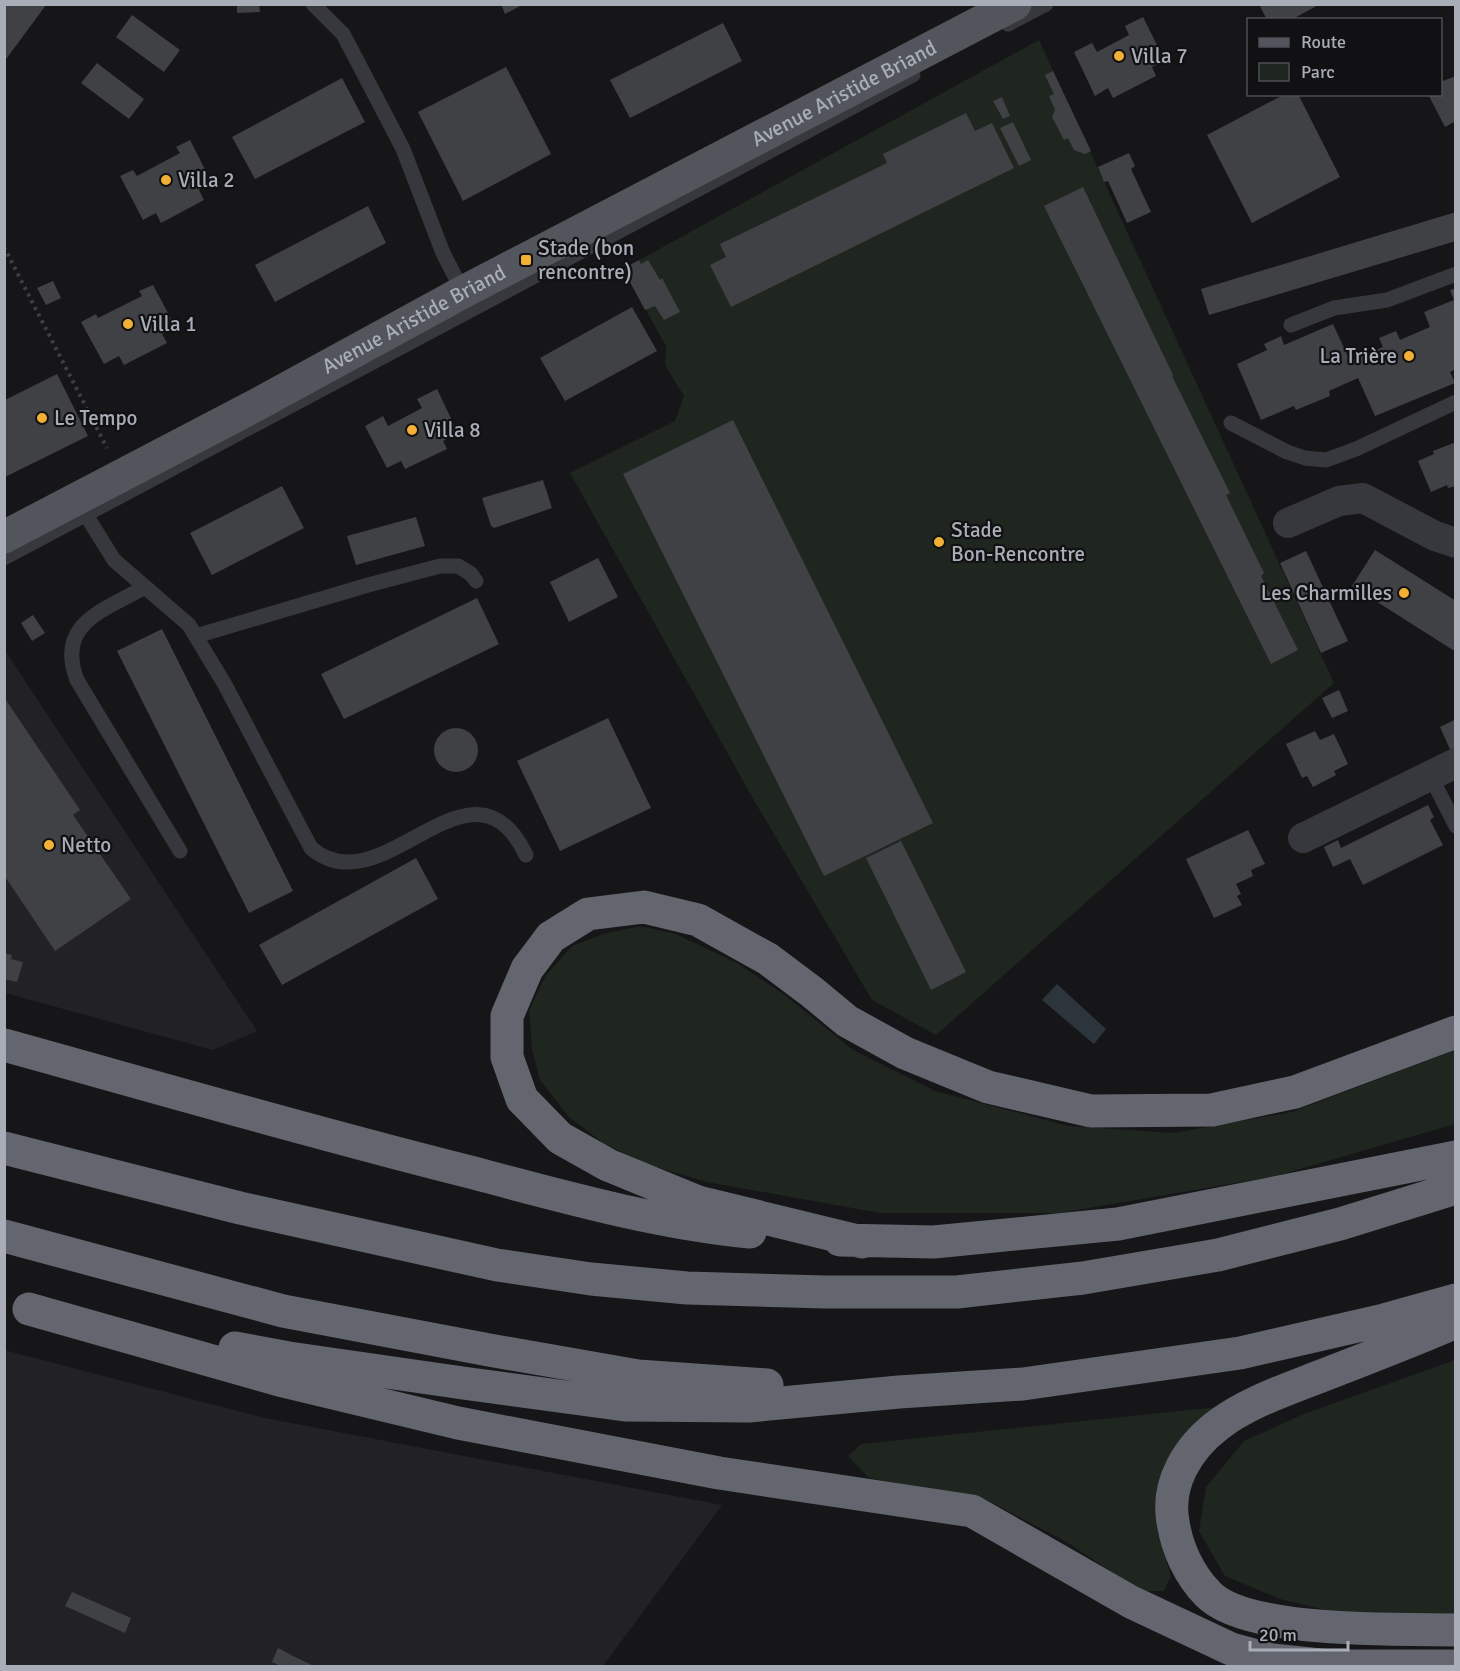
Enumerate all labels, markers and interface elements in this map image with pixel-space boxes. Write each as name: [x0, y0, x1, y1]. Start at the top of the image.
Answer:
legend: [1247, 18, 1442, 96]
text: Route: [1301, 31, 1346, 53]
street label: Avenue Aristide Briand: [747, 34, 941, 152]
place label: Villa 7: [1131, 43, 1188, 69]
marker: Villa 7: [1112, 49, 1126, 63]
text: Parc: [1301, 61, 1335, 83]
place label: Villa 2: [178, 167, 235, 193]
marker: Villa 2: [159, 173, 173, 187]
place label: Stade (bon rencontre): [538, 235, 634, 285]
marker: Stade (bon rencontre): [519, 253, 533, 267]
street label: Avenue Aristide Briand: [317, 259, 510, 380]
place label: Villa 1: [140, 311, 197, 337]
marker: Villa 1: [121, 317, 135, 331]
place label: La Trière: [1320, 343, 1397, 369]
marker: La Trière: [1402, 349, 1416, 363]
place label: Le Tempo: [54, 405, 137, 431]
marker: Le Tempo: [35, 411, 49, 425]
place label: Villa 8: [424, 417, 481, 443]
marker: Villa 8: [405, 423, 419, 437]
place label: Stade Bon-Rencontre: [951, 517, 1085, 567]
marker: Stade Bon-Rencontre: [932, 535, 946, 549]
place label: Les Charmilles: [1261, 580, 1392, 606]
marker: Les Charmilles: [1397, 586, 1411, 600]
place label: Netto: [61, 832, 111, 858]
marker: Netto: [42, 838, 56, 852]
scale bar: [1250, 1614, 1348, 1652]
text: 20 m: [1259, 1624, 1297, 1646]

